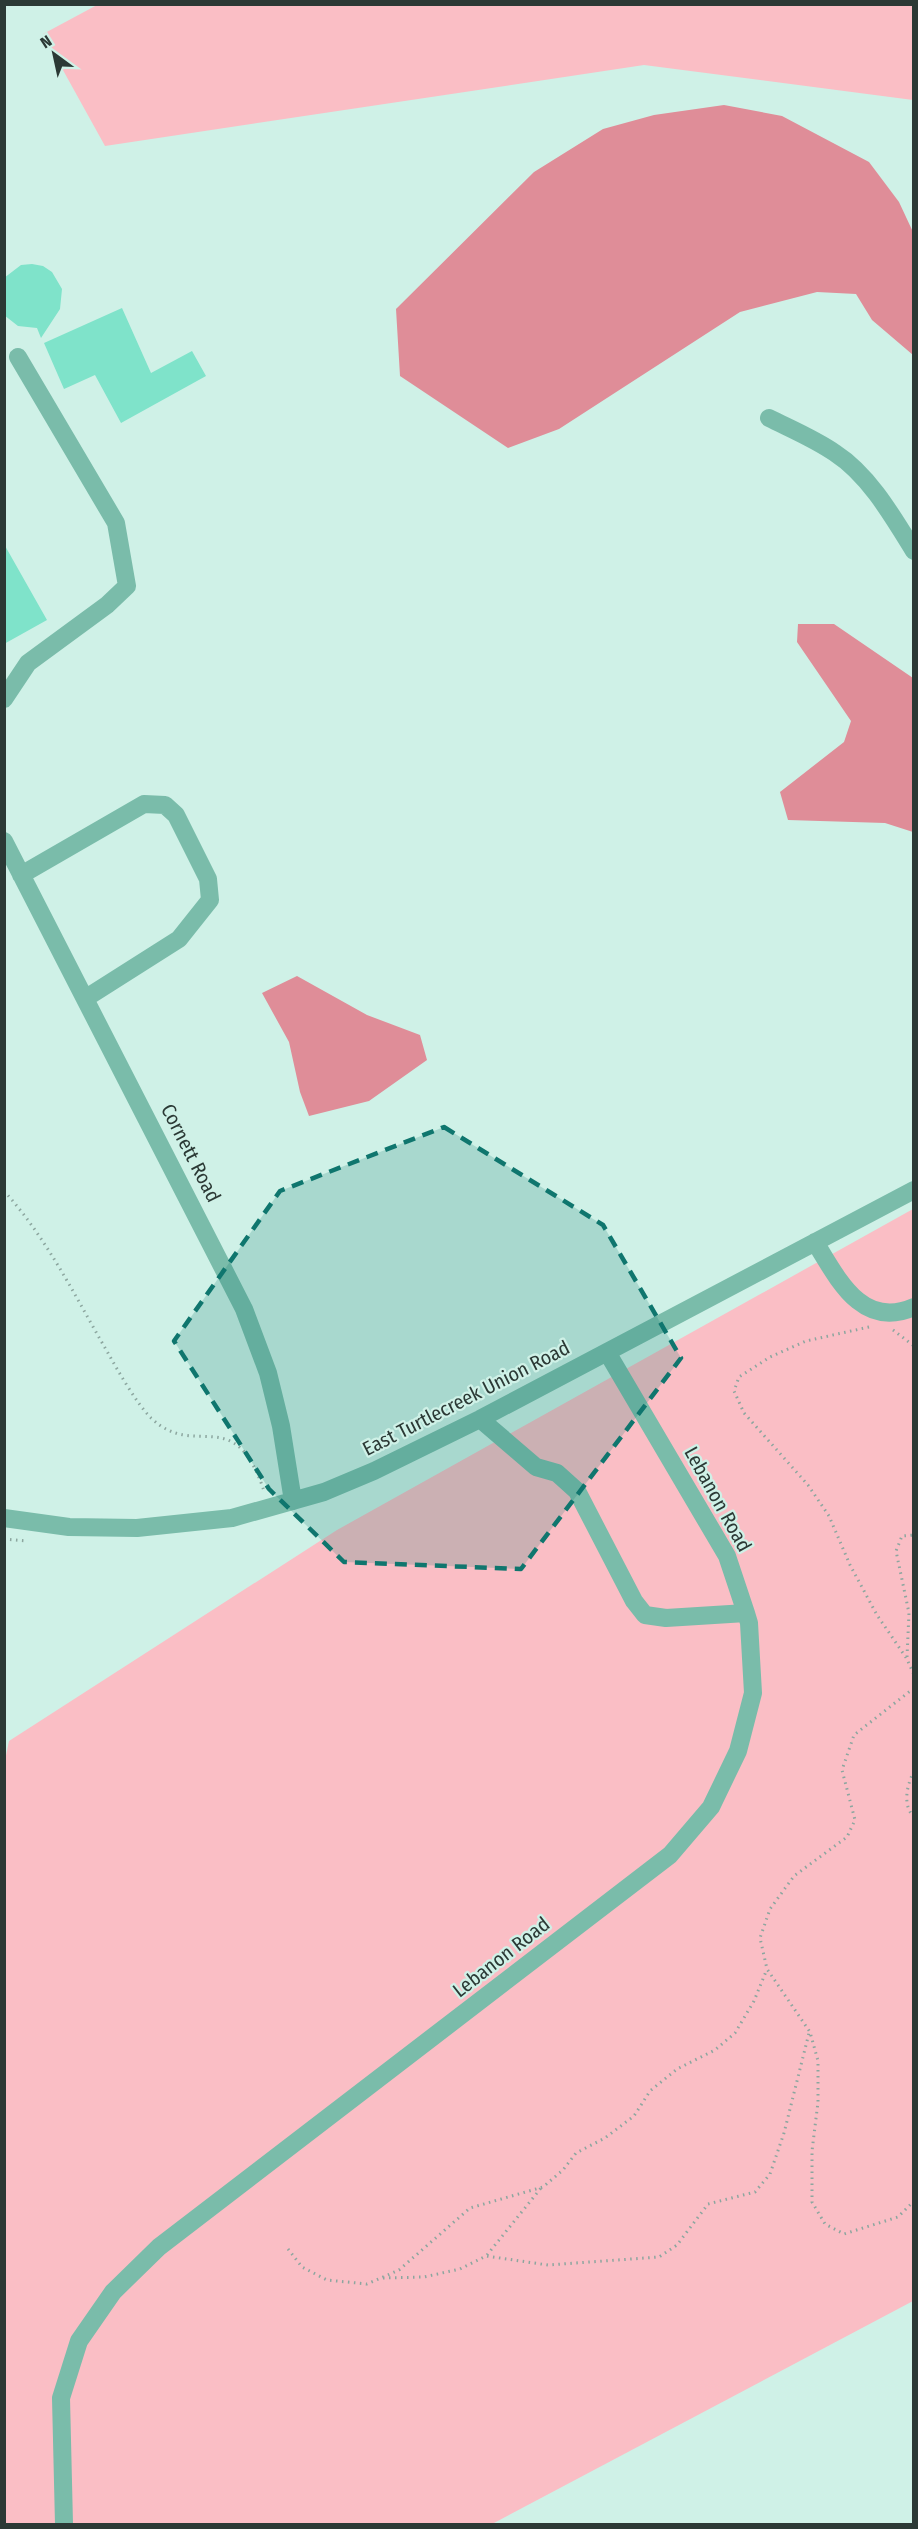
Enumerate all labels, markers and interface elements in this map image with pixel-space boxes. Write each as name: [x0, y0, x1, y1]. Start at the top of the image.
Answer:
north arrow: [24, 24, 84, 84]
text: N: [37, 31, 55, 52]
street label: Cornett Road: [156, 1100, 226, 1206]
street label: East Turtlecreek Union Road: [358, 1335, 574, 1461]
street label: Lebanon Road: [679, 1442, 757, 1556]
street label: Lebanon Road: [448, 1912, 554, 2002]

